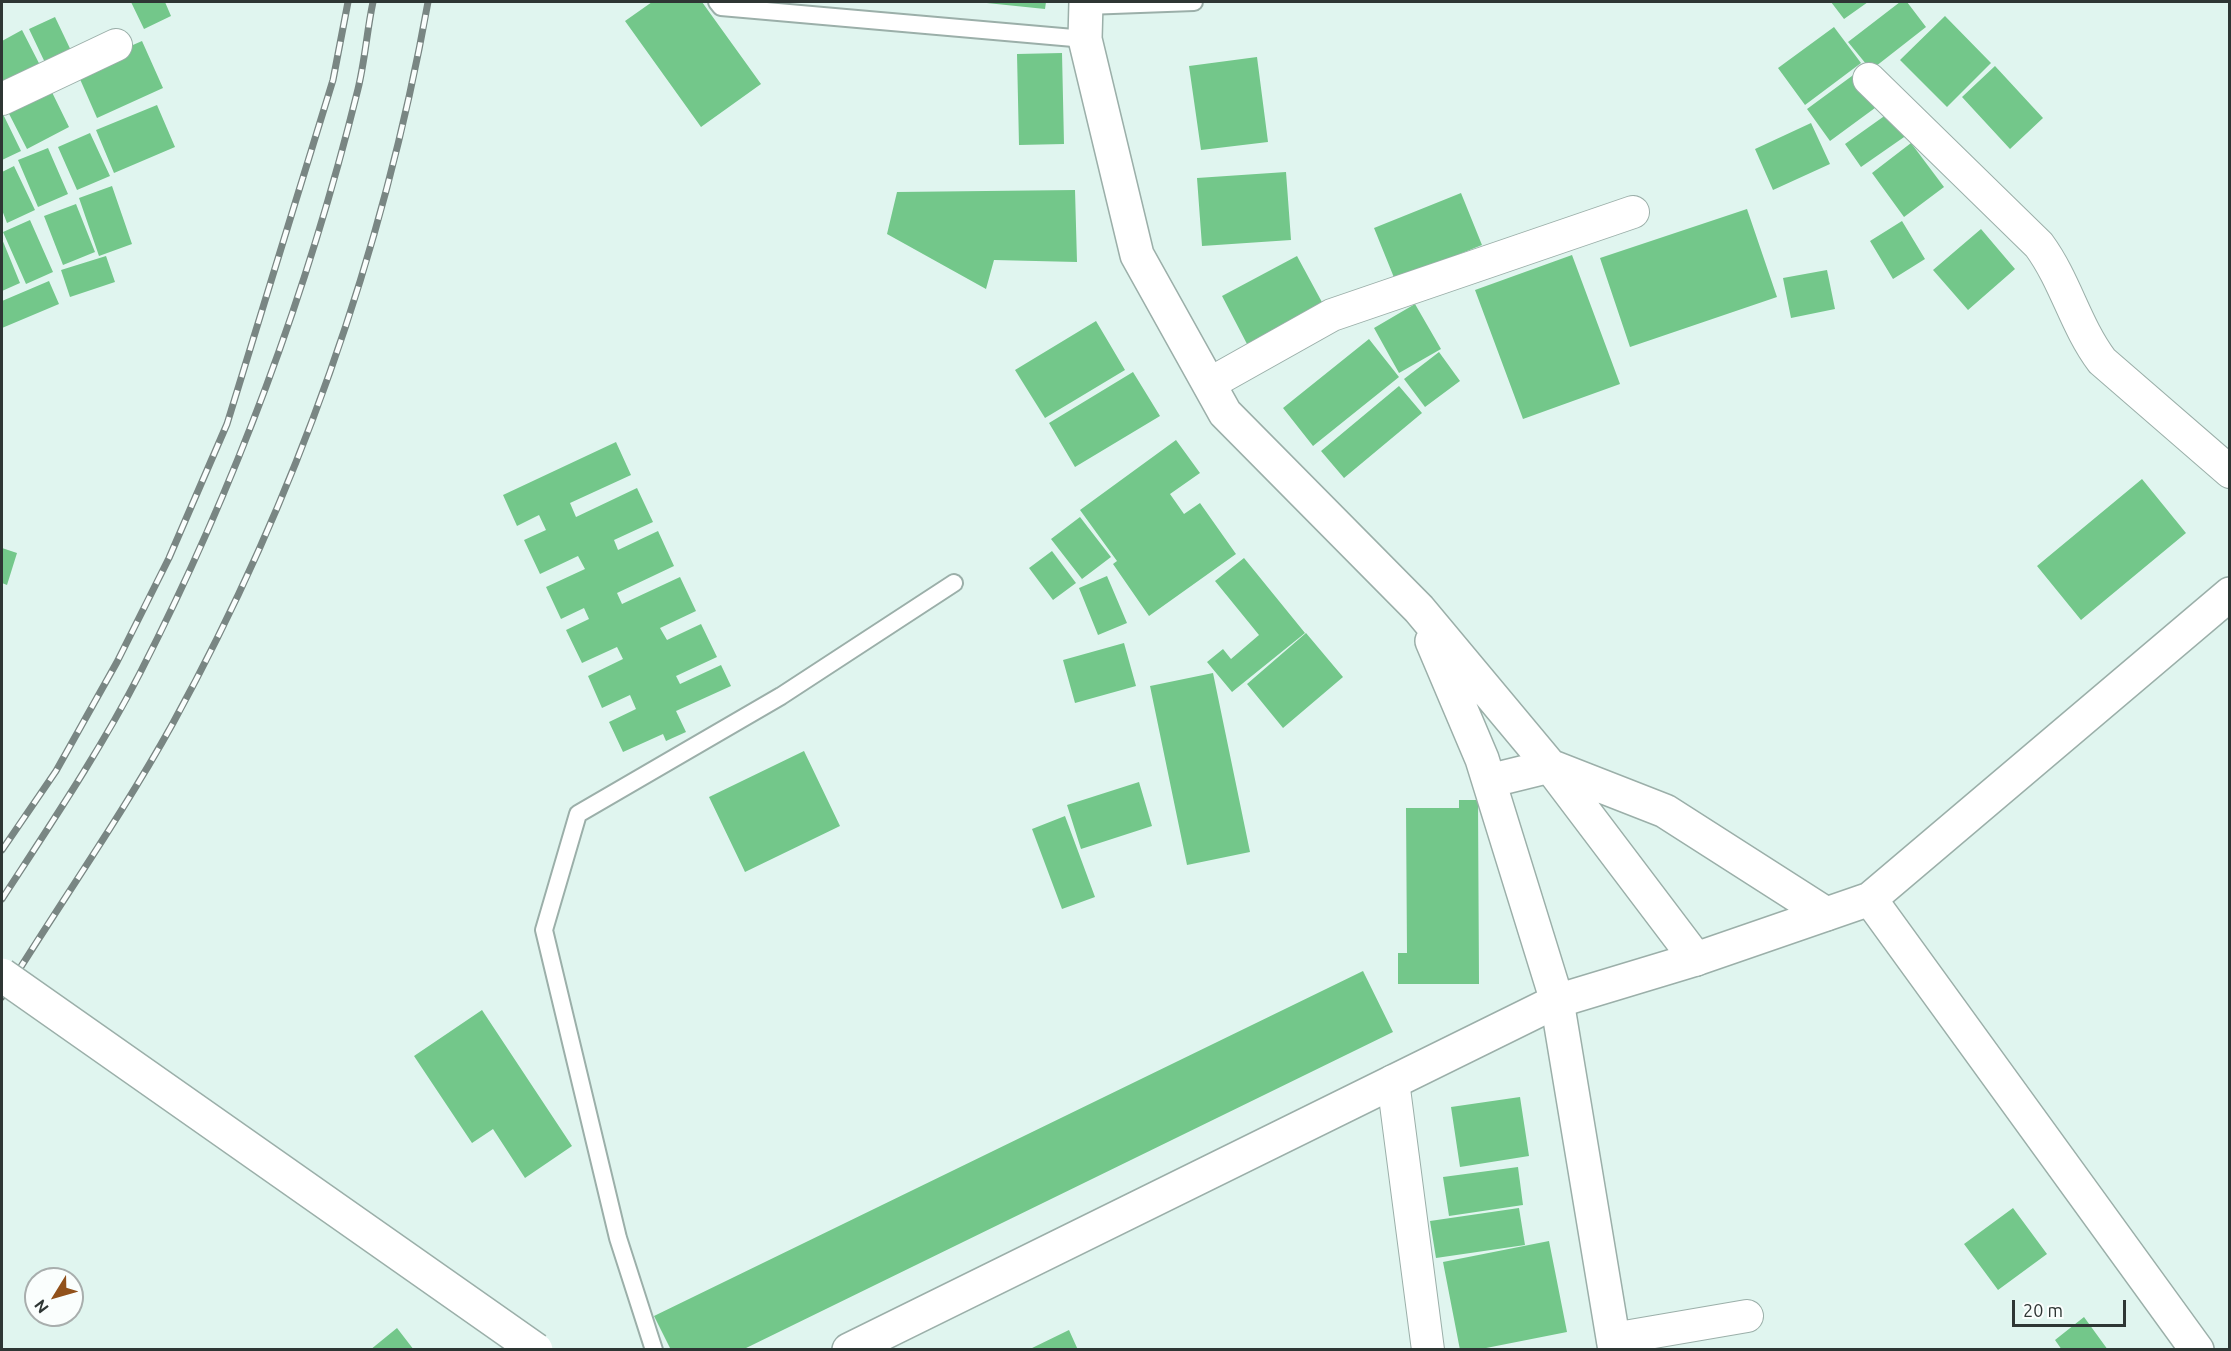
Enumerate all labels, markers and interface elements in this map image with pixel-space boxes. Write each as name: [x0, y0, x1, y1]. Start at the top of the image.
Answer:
north arrow: [24, 1267, 84, 1327]
scale bar: [2015, 1288, 2129, 1326]
text: N: [30, 1296, 52, 1317]
text: 20 m: [2023, 1300, 2063, 1320]

